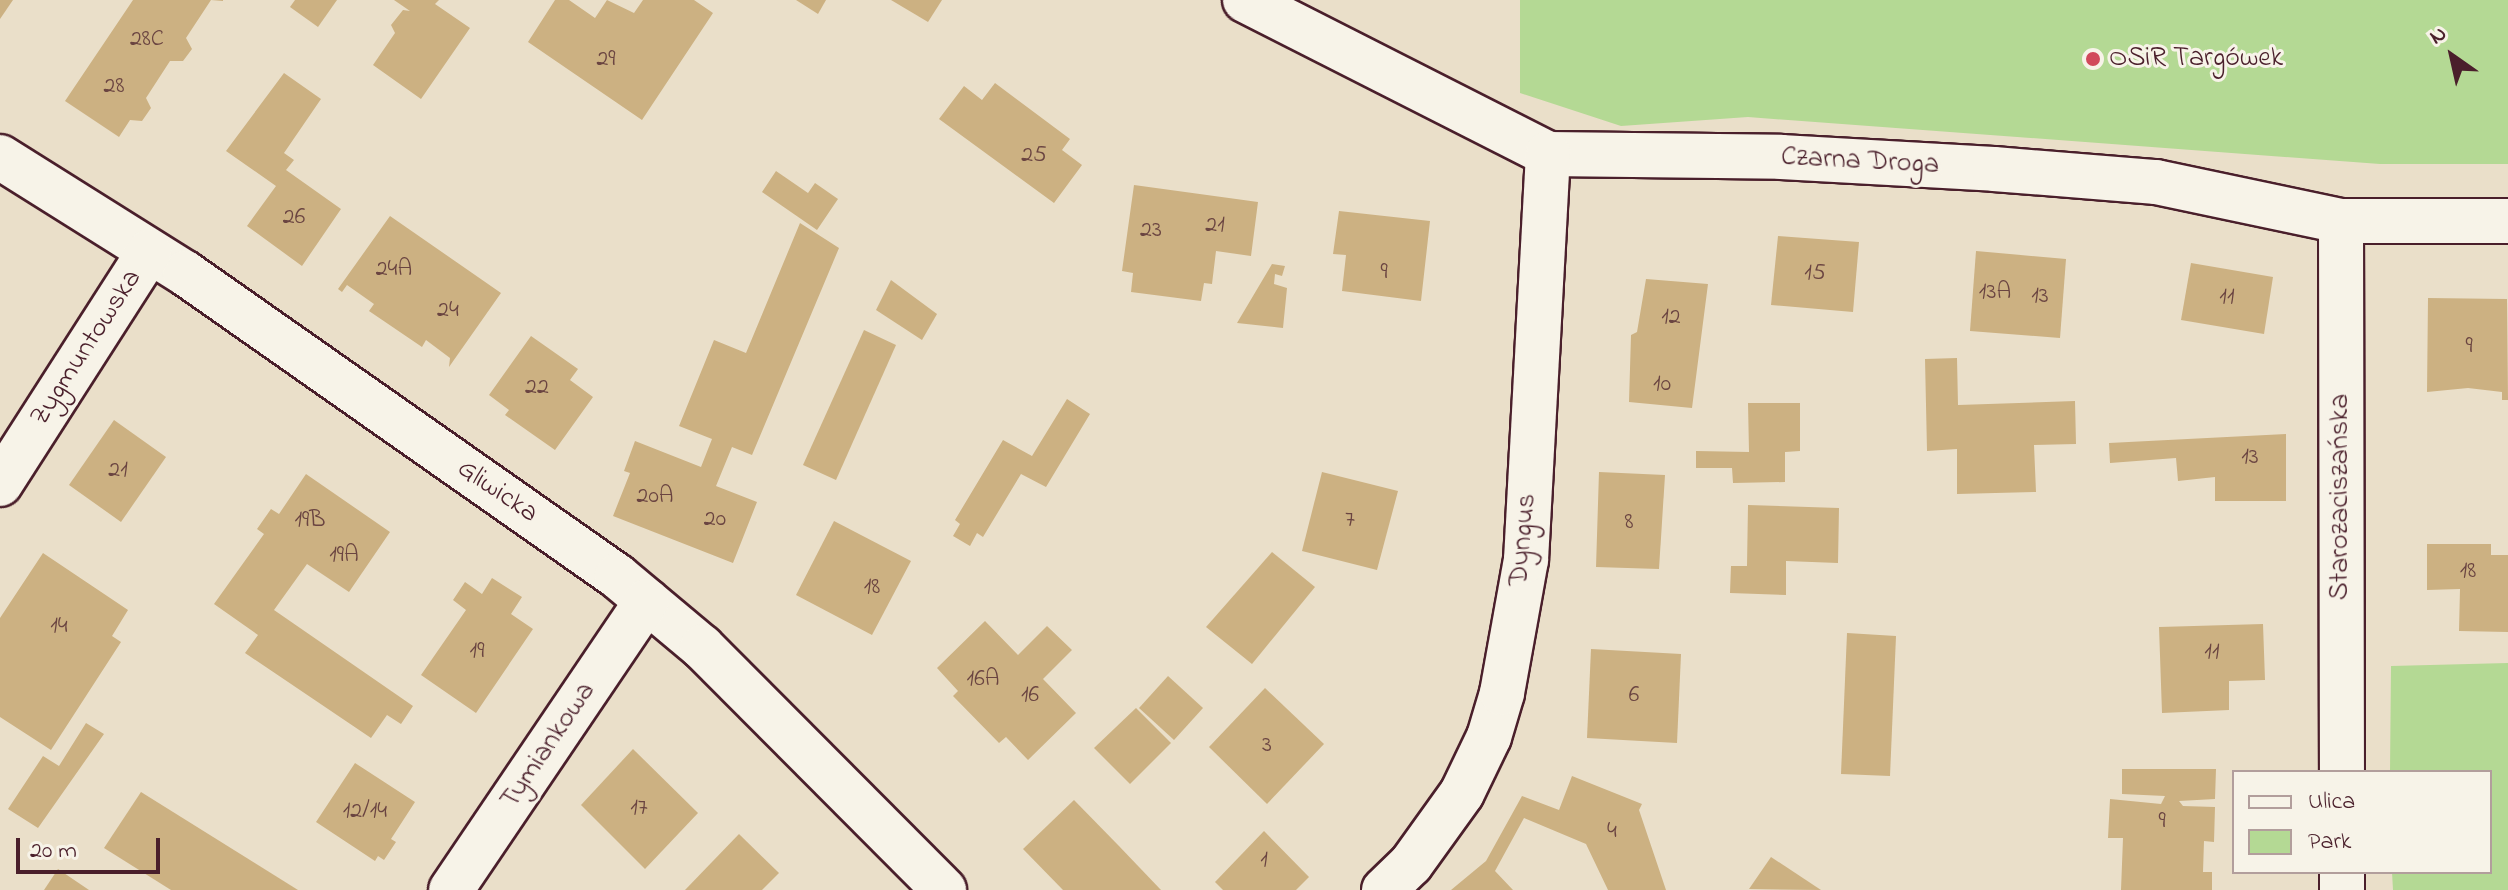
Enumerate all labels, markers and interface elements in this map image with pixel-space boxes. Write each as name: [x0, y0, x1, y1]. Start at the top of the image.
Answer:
north arrow: [2412, 16, 2492, 96]
text: N: [2423, 19, 2454, 54]
house number: 28C: [130, 26, 164, 54]
place label: OSiR Targówek: [2109, 42, 2283, 76]
house number: 29: [596, 46, 616, 74]
marker: OSiR Targówek: [2084, 50, 2102, 68]
house number: 28: [104, 73, 124, 101]
street label: Czarna Droga: [1780, 141, 1940, 183]
house number: 25: [1021, 142, 1047, 170]
house number: 26: [283, 204, 305, 232]
house number: 21: [1205, 212, 1225, 240]
house number: 23: [1140, 217, 1162, 245]
house number: 24A: [376, 256, 412, 284]
house number: 9: [1380, 259, 1388, 287]
house number: 15: [1804, 260, 1826, 288]
street label: Zygmuntowska: [24, 264, 150, 432]
house number: 13A: [1979, 279, 2011, 307]
house number: 13: [2031, 283, 2049, 311]
house number: 11: [2219, 284, 2235, 312]
house number: 24: [437, 297, 459, 325]
house number: 12: [1661, 304, 1681, 332]
house number: 9: [2465, 333, 2473, 361]
house number: 10: [1653, 371, 1671, 399]
house number: 22: [525, 374, 549, 402]
street label: Starozaciszańska: [2324, 394, 2358, 600]
house number: 13: [2241, 444, 2259, 472]
street label: Gliwicka: [450, 453, 544, 531]
house number: 21: [108, 457, 128, 485]
house number: 20A: [636, 483, 674, 511]
street label: Dyngus: [1503, 492, 1545, 588]
house number: 20: [704, 506, 726, 534]
house number: 19B: [294, 507, 326, 535]
house number: 7: [1345, 507, 1355, 535]
house number: 8: [1625, 509, 1633, 537]
house number: 19A: [329, 542, 359, 570]
house number: 18: [2460, 558, 2476, 586]
house number: 18: [864, 574, 880, 602]
house number: 14: [50, 613, 68, 641]
house number: 19: [470, 638, 484, 666]
house number: 11: [2204, 639, 2220, 667]
house number: 16A: [967, 666, 999, 694]
street label: Tymiankowa: [494, 676, 604, 816]
house number: 16: [1021, 682, 1039, 710]
house number: 6: [1629, 682, 1639, 710]
house number: 3: [1262, 732, 1272, 760]
legend: [2232, 770, 2492, 874]
text: Ulica: [2308, 785, 2355, 820]
house number: 17: [630, 795, 648, 823]
house number: 12/14: [343, 798, 387, 826]
house number: 9: [2158, 808, 2166, 836]
house number: 4: [1607, 818, 1617, 846]
scale bar: [20, 822, 164, 872]
text: Park: [2308, 825, 2351, 860]
text: 20 m: [30, 834, 77, 869]
house number: 1: [1260, 847, 1268, 875]

